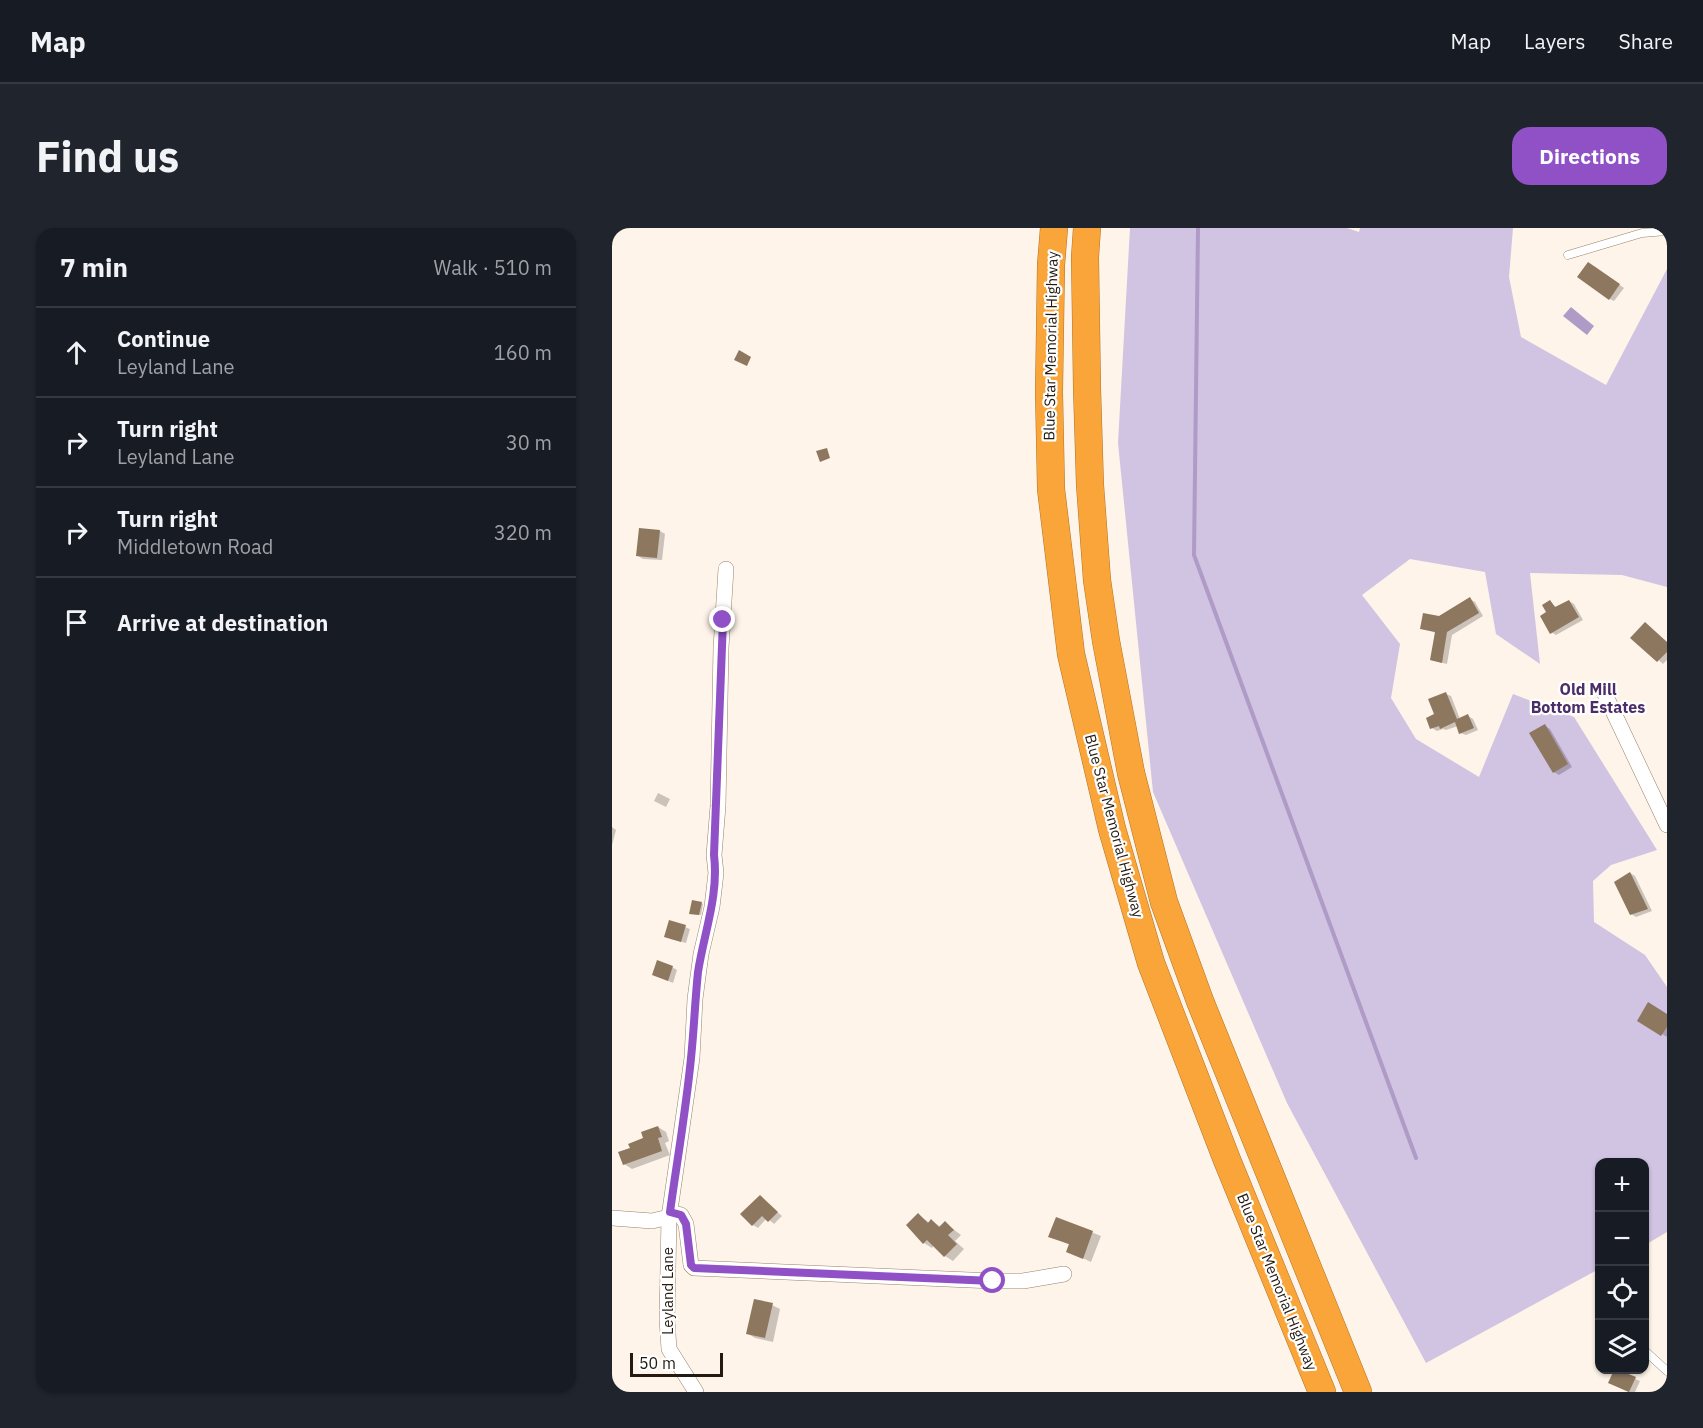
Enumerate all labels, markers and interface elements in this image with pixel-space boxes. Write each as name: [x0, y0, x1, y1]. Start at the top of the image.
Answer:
text: Map: [30, 23, 86, 60]
text: Map: [1451, 27, 1491, 55]
text: Layers: [1524, 27, 1586, 55]
text: Share: [1619, 27, 1673, 55]
button: Directions: [1512, 127, 1667, 185]
text: Find us: [36, 129, 179, 184]
text: 7 min: [60, 250, 128, 284]
street label: Blue Star Memorial Highway: [1039, 251, 1062, 441]
text: Walk · 510 m: [434, 254, 552, 281]
text: Continue: [117, 324, 210, 353]
icon: ahead: [60, 336, 93, 369]
text: 160 m: [494, 339, 552, 366]
text: Leyland Lane: [117, 353, 235, 380]
text: Turn right: [117, 414, 218, 443]
icon: right: [60, 426, 93, 459]
text: 30 m: [506, 429, 552, 456]
text: Leyland Lane: [117, 443, 235, 470]
text: Turn right: [117, 504, 218, 533]
icon: right: [60, 516, 93, 549]
text: 320 m: [494, 519, 552, 546]
text: Middletown Road: [117, 533, 273, 560]
icon: arrive: [60, 606, 93, 639]
route end: [709, 606, 735, 632]
text: Arrive at destination: [117, 608, 328, 637]
district label: Old Mill Bottom Estates: [1531, 679, 1645, 717]
street label: Blue Star Memorial Highway: [1081, 732, 1148, 920]
map controls: [1595, 1158, 1649, 1374]
button: +: [1595, 1158, 1649, 1212]
street label: Blue Star Memorial Highway: [1233, 1190, 1322, 1374]
button: −: [1595, 1212, 1649, 1266]
street label: Leyland Lane: [658, 1247, 677, 1335]
button: locate: [1595, 1266, 1649, 1320]
route start: [979, 1267, 1005, 1293]
button: layers: [1595, 1320, 1649, 1374]
scale bar: [630, 1350, 723, 1378]
text: 50 m: [639, 1353, 676, 1373]

